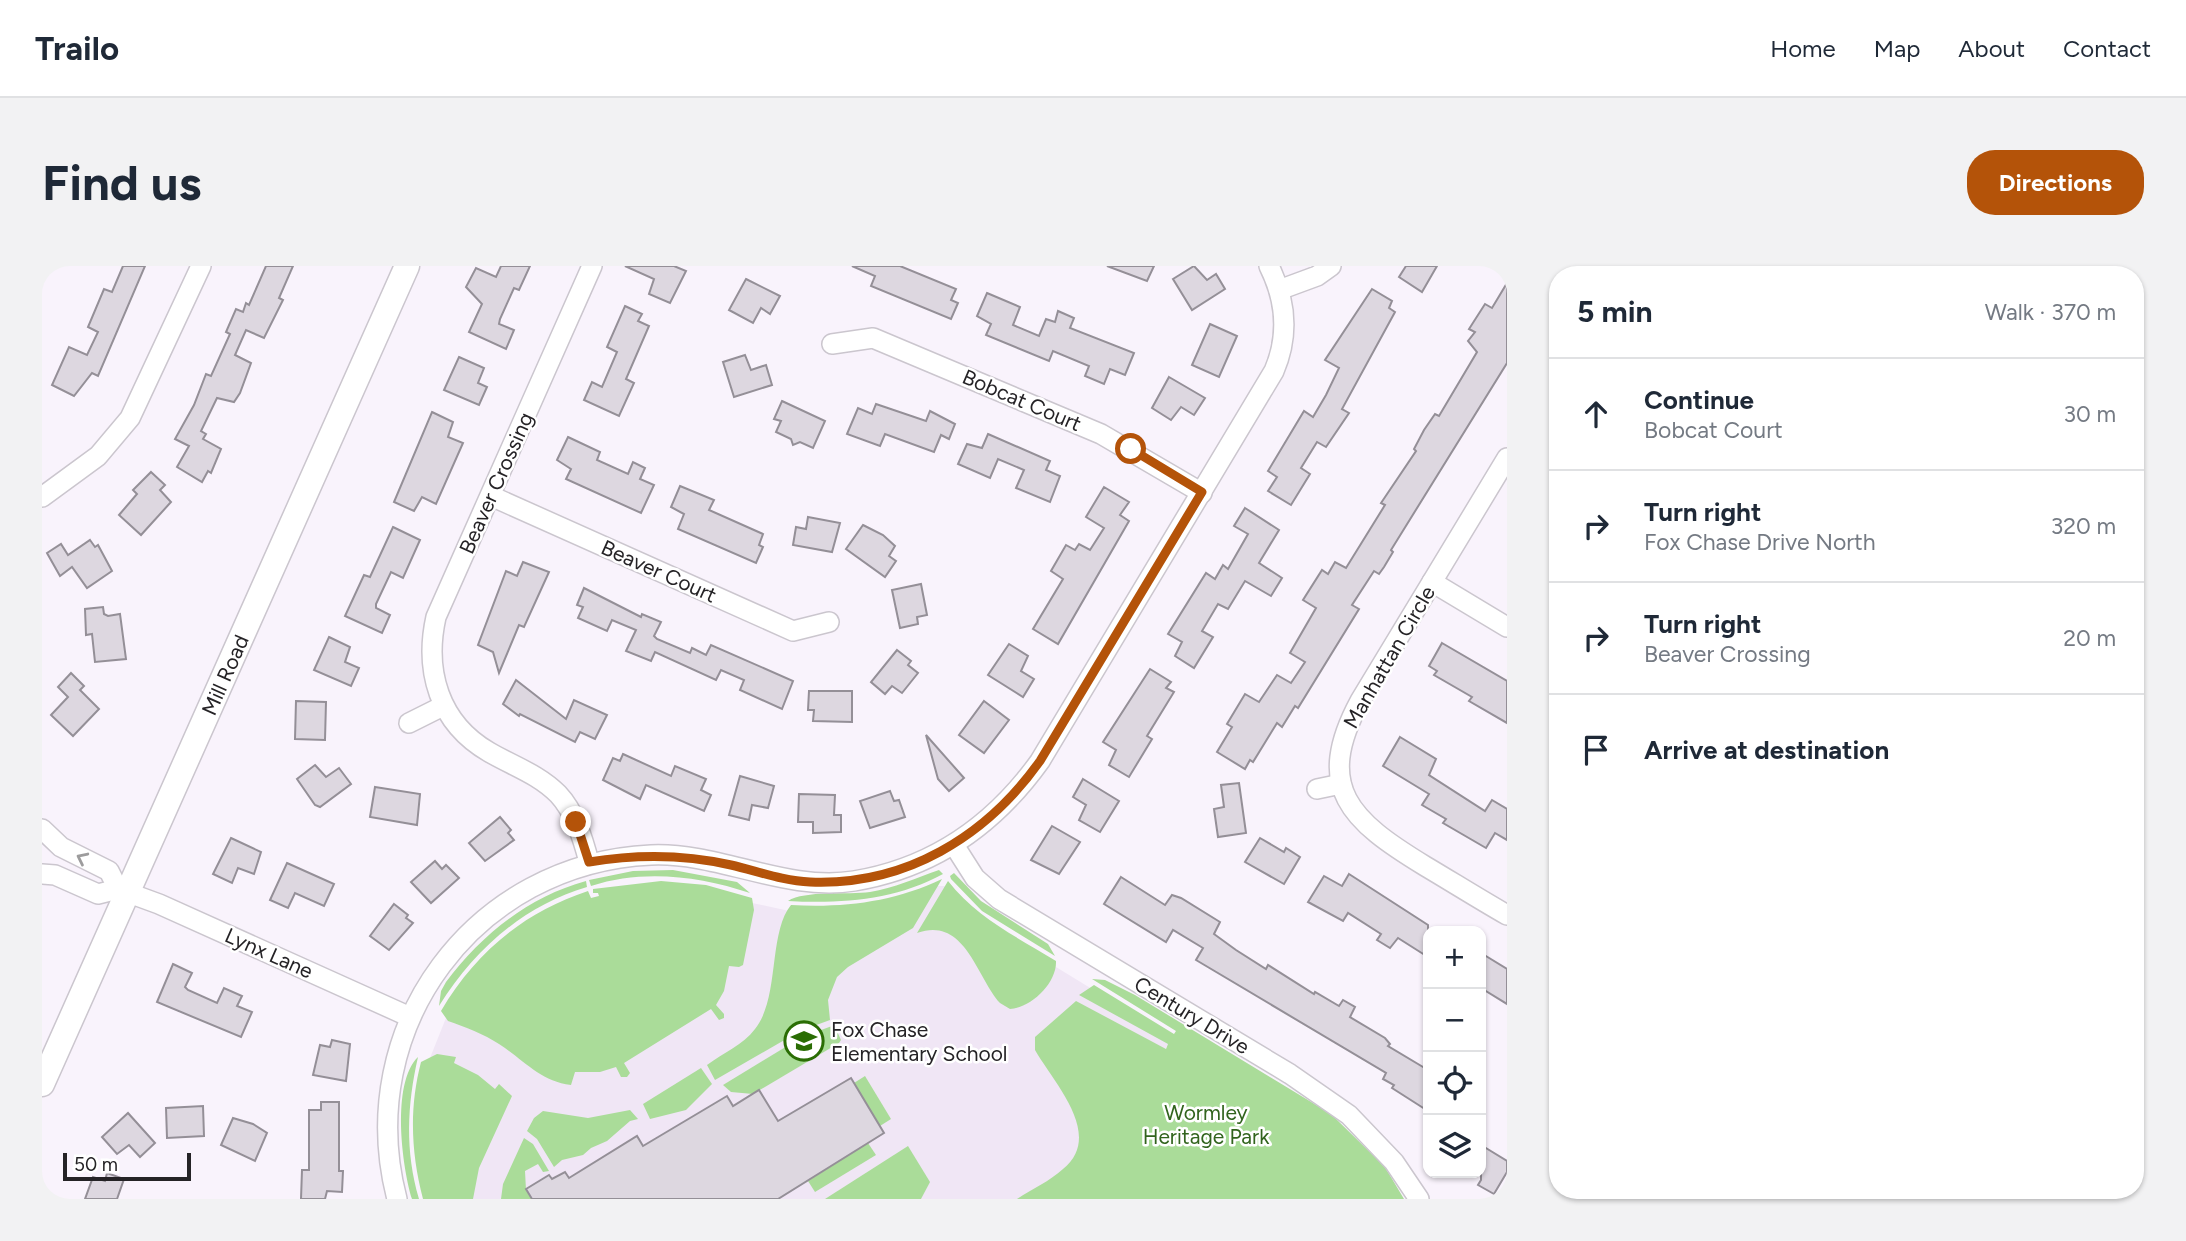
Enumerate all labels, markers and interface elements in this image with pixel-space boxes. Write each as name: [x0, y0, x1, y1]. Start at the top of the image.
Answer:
text: Trailo: [35, 29, 119, 68]
text: Home: [1770, 34, 1836, 63]
text: Map: [1874, 34, 1920, 63]
text: About: [1958, 34, 2025, 63]
text: Contact: [2063, 34, 2151, 63]
button: Directions: [1967, 150, 2144, 215]
text: Find us: [42, 153, 201, 212]
text: 5 min: [1577, 293, 1653, 330]
text: Walk · 370 m: [1985, 298, 2116, 326]
street label: Bobcat Court: [959, 364, 1085, 436]
text: Continue: [1644, 384, 1754, 416]
icon: ahead: [1577, 395, 1615, 433]
text: 30 m: [2063, 400, 2116, 428]
street label: Beaver Crossing: [454, 408, 538, 558]
text: Bobcat Court: [1644, 416, 1783, 444]
route start: [1115, 433, 1146, 464]
text: Turn right: [1644, 496, 1761, 528]
icon: right: [1577, 507, 1615, 545]
text: 320 m: [2051, 512, 2116, 540]
text: Fox Chase Drive North: [1644, 528, 1876, 556]
street label: Beaver Court: [598, 534, 720, 608]
street label: Manhattan Circle: [1338, 581, 1440, 733]
text: Turn right: [1644, 608, 1761, 640]
icon: right: [1577, 619, 1615, 657]
text: 20 m: [2063, 624, 2116, 652]
street label: Mill Road: [196, 631, 254, 719]
text: Beaver Crossing: [1644, 640, 1811, 668]
icon: arrive: [1577, 731, 1615, 769]
text: Arrive at destination: [1644, 734, 1889, 766]
route end: [560, 806, 591, 837]
one-way arrow: [77, 852, 89, 866]
street label: Lynx Lane: [221, 923, 317, 983]
map controls: [1423, 926, 1486, 1178]
button: +: [1423, 926, 1486, 989]
street label: Century Drive: [1130, 971, 1254, 1059]
button: −: [1423, 989, 1486, 1052]
place label: Fox Chase Elementary School: [831, 1017, 1007, 1066]
school or university icon: Fox Chase Elementary School: [783, 1020, 825, 1062]
button: locate: [1423, 1052, 1486, 1115]
park label: Wormley Heritage Park: [1143, 1100, 1270, 1149]
button: layers: [1423, 1115, 1486, 1178]
scale bar: [63, 1150, 191, 1182]
text: 50 m: [74, 1153, 118, 1176]

